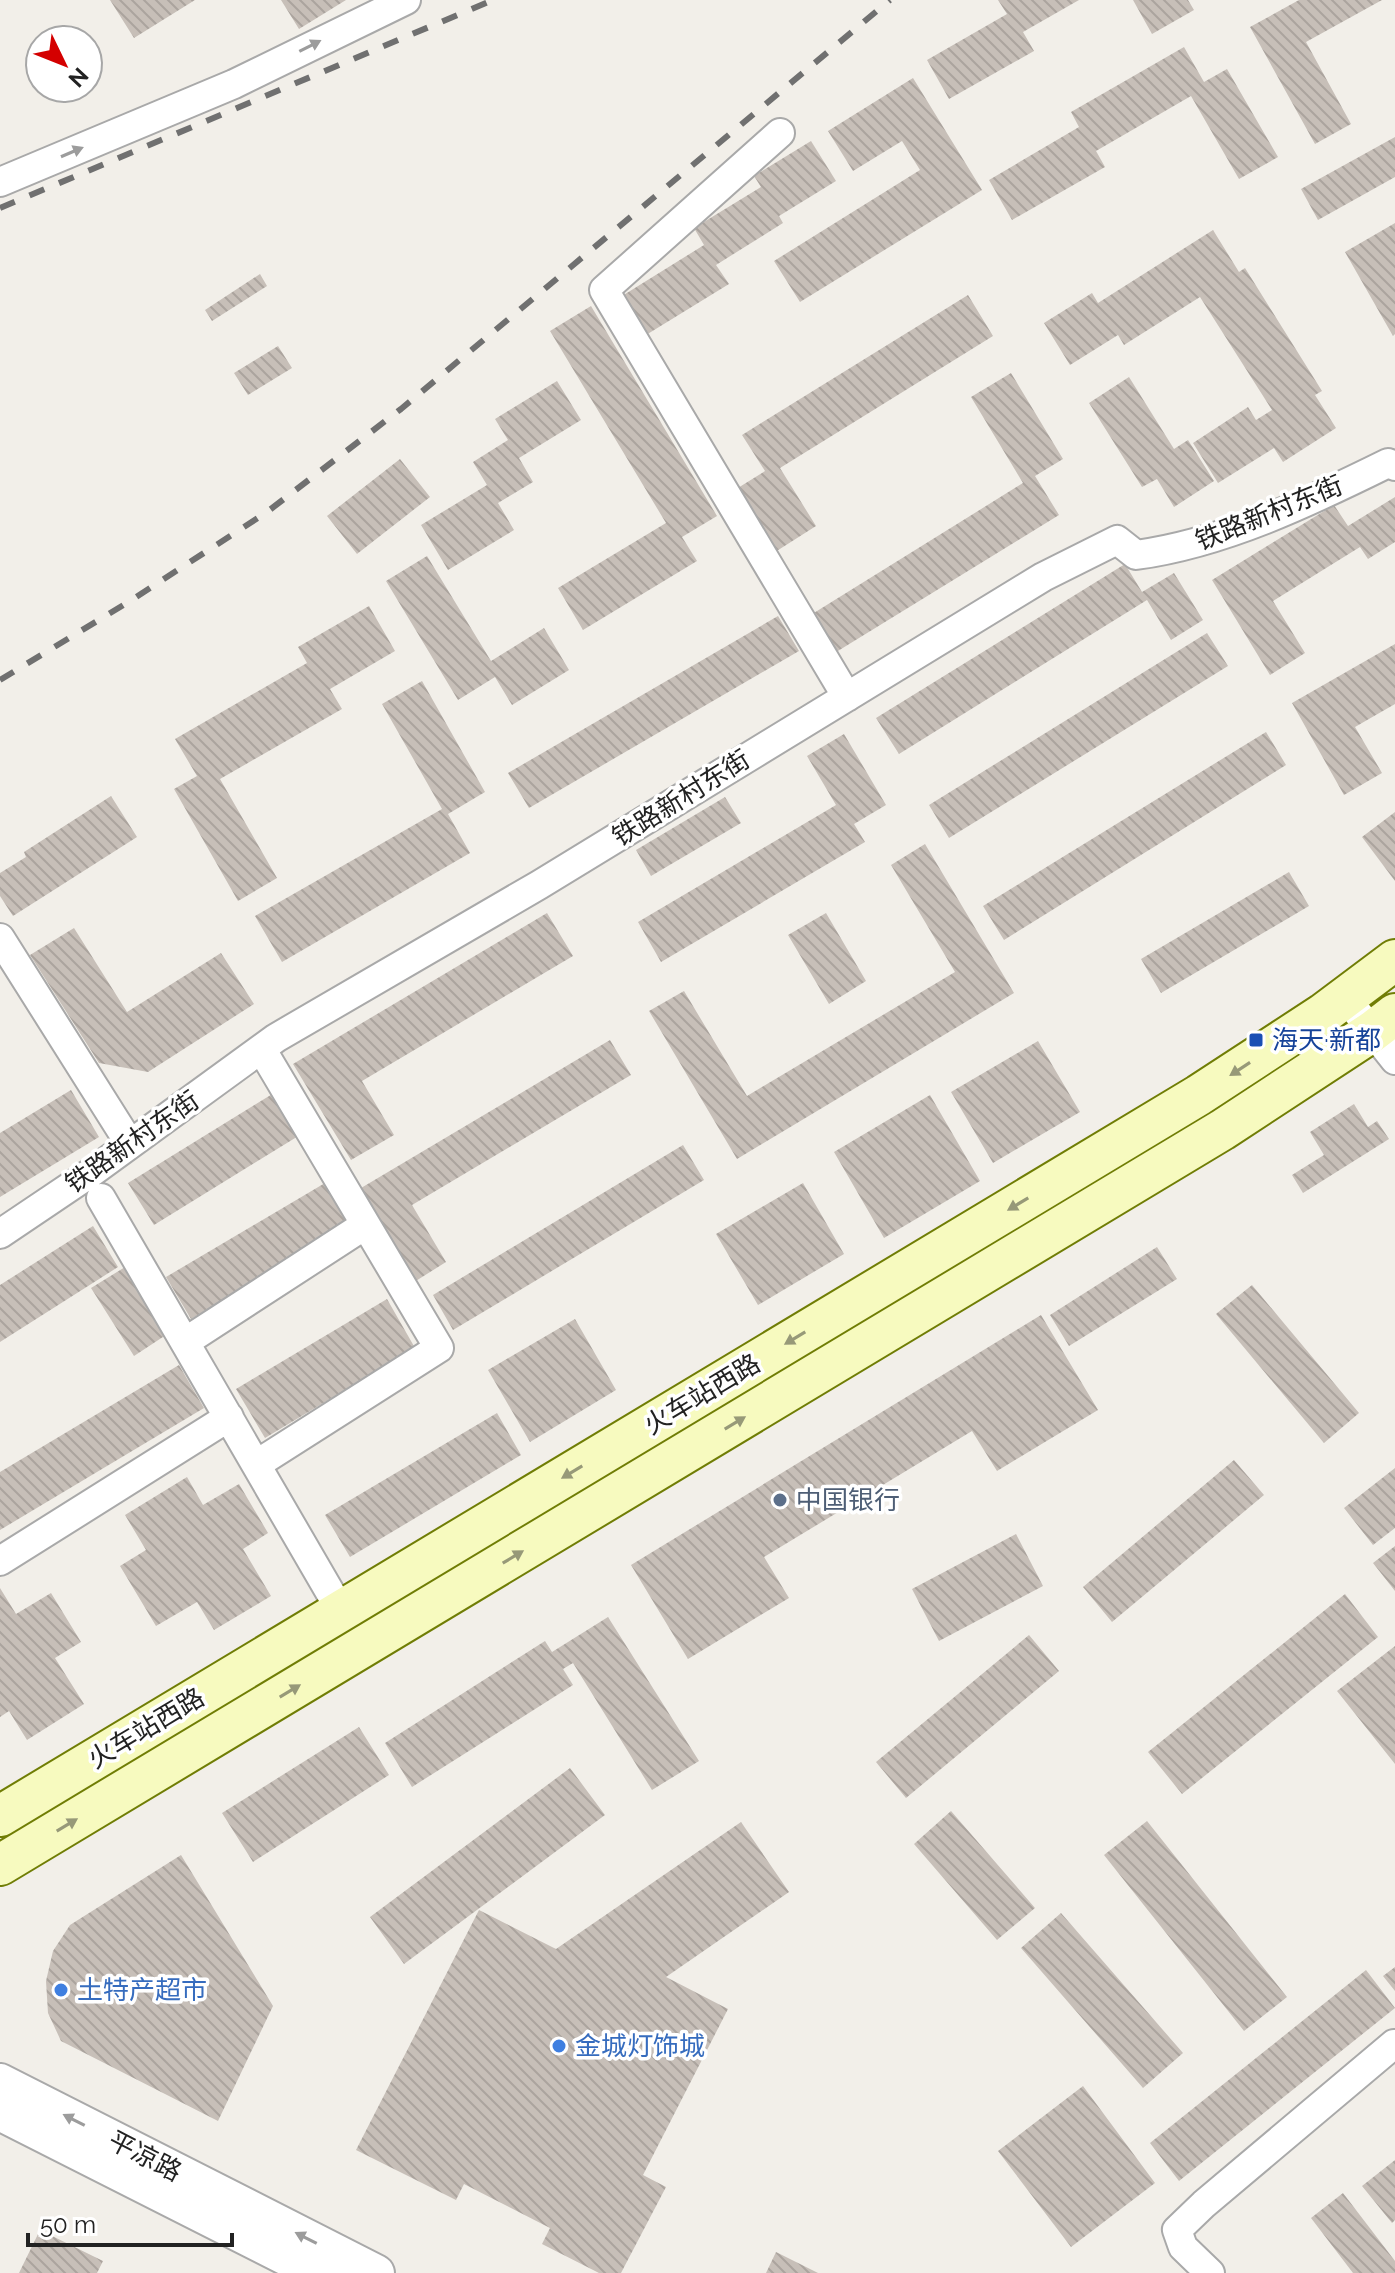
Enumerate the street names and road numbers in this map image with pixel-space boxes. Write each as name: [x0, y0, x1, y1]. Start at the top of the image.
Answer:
street label: 铁路新村东街: [1191, 470, 1347, 556]
street label: 铁路新村东街: [607, 744, 755, 852]
street label: 铁路新村东街: [59, 1085, 205, 1199]
street label: 火车站西路: [639, 1348, 765, 1440]
street label: 火车站西路: [83, 1682, 209, 1774]
street label: 平凉路: [103, 2125, 187, 2187]

